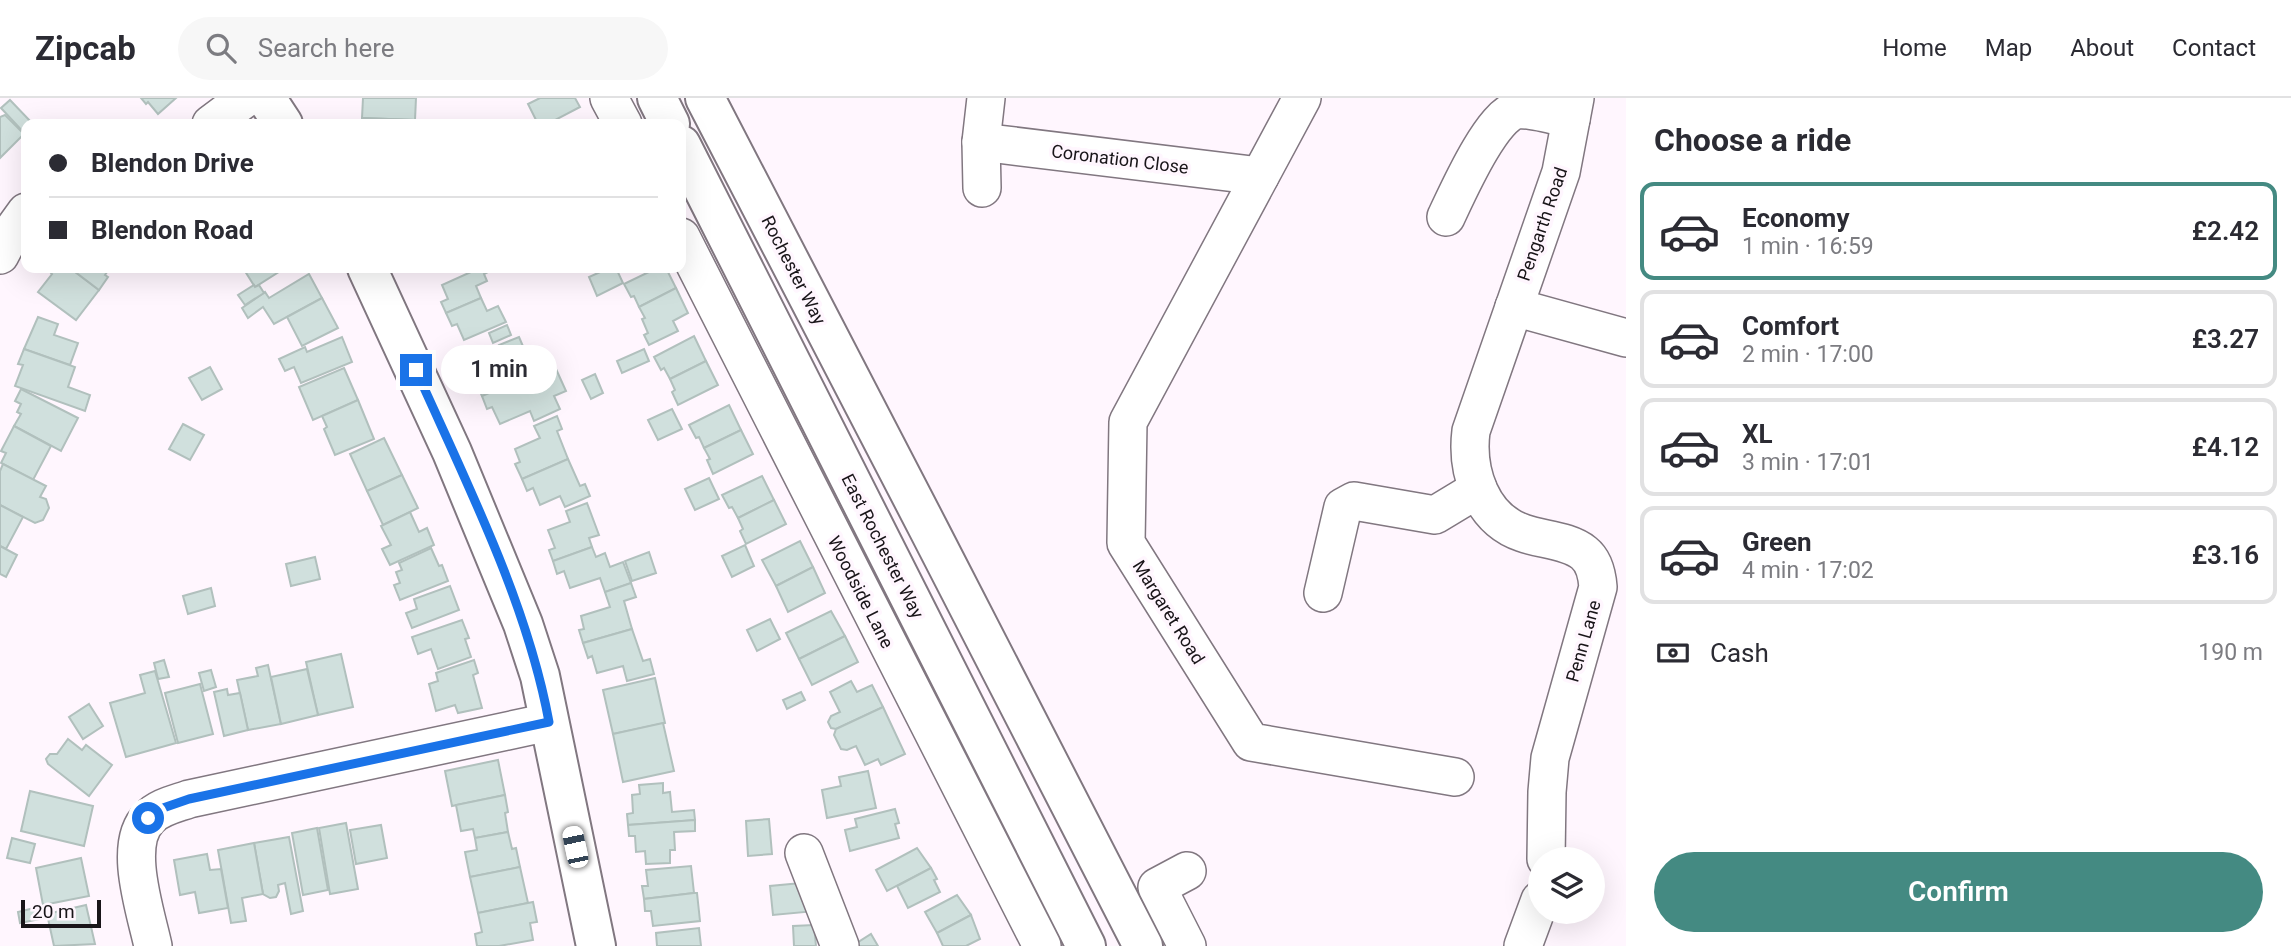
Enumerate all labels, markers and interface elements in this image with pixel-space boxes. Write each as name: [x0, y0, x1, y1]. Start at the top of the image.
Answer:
search box: [178, 17, 668, 80]
text: Zipcab: [35, 29, 136, 68]
icon: search: [202, 29, 240, 67]
text: Search here: [258, 33, 395, 63]
text: Home: [1882, 34, 1947, 62]
text: Map: [1985, 34, 2032, 62]
text: About: [2070, 34, 2134, 62]
text: Contact: [2172, 34, 2256, 62]
text: Choose a ride: [1654, 121, 1851, 159]
street label: Coronation Close: [1050, 140, 1190, 178]
text: Blendon Drive: [91, 148, 254, 178]
street label: Pengarth Road: [1513, 164, 1571, 284]
icon: car: [1658, 200, 1721, 263]
text: Economy: [1742, 203, 1849, 233]
street label: Rochester Way: [758, 212, 831, 328]
text: Blendon Road: [91, 215, 253, 245]
text: £2.42: [2192, 216, 2259, 246]
text: 1 min · 16:59: [1742, 233, 1874, 260]
icon: car: [1658, 308, 1721, 371]
text: Comfort: [1742, 311, 1839, 341]
text: £3.27: [2192, 324, 2259, 354]
text: 2 min · 17:00: [1742, 341, 1874, 368]
callout: 1 min: [440, 345, 556, 394]
route end: [400, 354, 432, 386]
text: 1 min: [470, 356, 528, 383]
icon: car: [1658, 416, 1721, 479]
text: XL: [1742, 419, 1773, 449]
text: £4.12: [2192, 432, 2259, 462]
text: 3 min · 17:01: [1742, 449, 1874, 476]
street label: East Rochester Way: [838, 470, 929, 622]
icon: car: [1658, 524, 1721, 587]
text: Green: [1742, 527, 1812, 557]
street label: Woodside Lane: [824, 532, 898, 652]
text: £3.16: [2192, 540, 2259, 570]
street label: Margaret Road: [1129, 556, 1209, 668]
text: 4 min · 17:02: [1742, 557, 1874, 584]
street label: Penn Lane: [1561, 598, 1605, 684]
icon: cash: [1654, 634, 1692, 672]
text: Cash: [1710, 638, 1769, 668]
text: 190 m: [2198, 639, 2263, 666]
route start: [132, 802, 164, 834]
car: [561, 824, 590, 870]
map controls: [1528, 847, 1605, 924]
button: layers: [1528, 847, 1605, 924]
button: Confirm: [1654, 852, 2263, 932]
scale bar: [21, 897, 102, 929]
text: 20 m: [32, 900, 75, 923]

